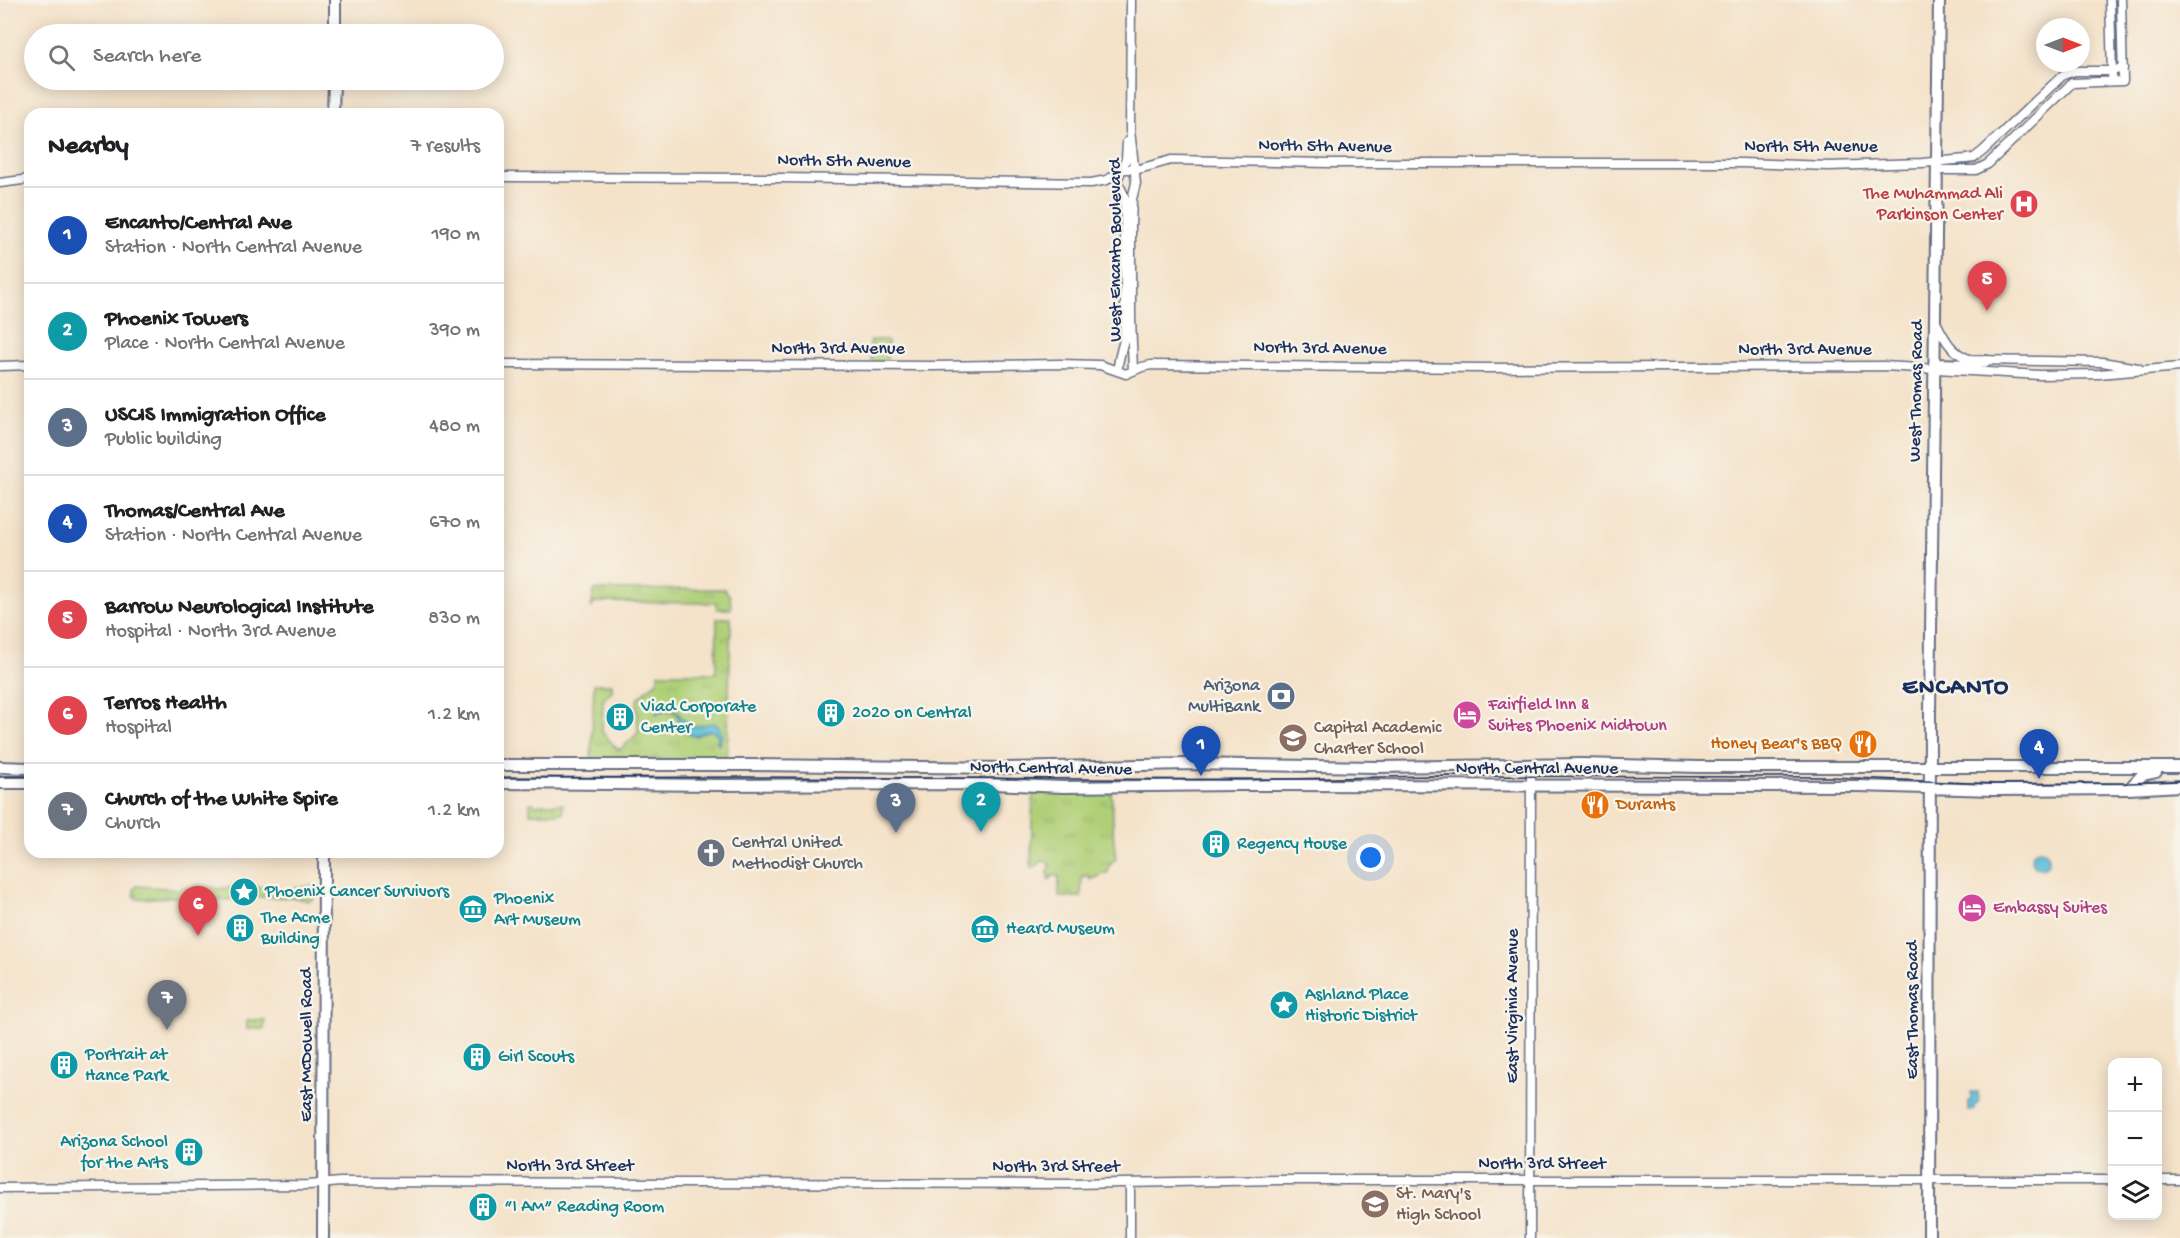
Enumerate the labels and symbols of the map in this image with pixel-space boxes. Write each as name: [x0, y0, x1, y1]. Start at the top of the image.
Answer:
north arrow: [2036, 18, 2090, 72]
street label: North 5th Avenue: [1258, 135, 1393, 159]
street label: North 5th Avenue: [1744, 137, 1879, 158]
street label: North 5th Avenue: [777, 150, 912, 174]
street label: West Encanto Boulevard: [1106, 157, 1127, 342]
place label: The Muhammad Ali Parkinson Center: [1862, 184, 2005, 226]
hospital icon: The Muhammad Ali Parkinson Center: [2008, 188, 2040, 220]
pin: 5: [1968, 262, 2006, 311]
street label: West Thomas Road: [1905, 319, 1929, 462]
street label: North 3rd Avenue: [1253, 337, 1388, 361]
street label: North 3rd Avenue: [771, 339, 905, 360]
street label: North 3rd Avenue: [1738, 340, 1872, 361]
district label: ENCANTO: [1902, 674, 2010, 703]
place label: Arizona MultiBank: [1188, 676, 1262, 718]
bank icon: Arizona MultiBank: [1265, 680, 1297, 712]
place label: Fairfield Inn & Suites Phoenix Midtown: [1487, 695, 1667, 737]
place label: Viad Corporate Center: [640, 697, 757, 739]
building icon: 2020 on Central: [815, 697, 847, 729]
hotel icon: Fairfield Inn & Suites Phoenix Midtown: [1451, 699, 1483, 731]
building icon: Viad Corporate Center: [604, 701, 636, 733]
place label: 2020 on Central: [852, 703, 972, 724]
place label: Capital Academic Charter School: [1314, 718, 1442, 760]
school or university icon: Capital Academic Charter School: [1277, 722, 1309, 754]
pin: 1: [1182, 726, 1220, 776]
restaurant icon: Honey Bear's BBQ: [1847, 728, 1879, 760]
pin: 4: [2020, 730, 2058, 779]
place label: Honey Bear's BBQ: [1711, 734, 1842, 755]
street label: North Central Avenue: [970, 757, 1133, 781]
street label: North Central Avenue: [1456, 759, 1619, 780]
pin: 2: [962, 782, 1000, 832]
pin: 3: [876, 784, 916, 833]
restaurant icon: Durants: [1579, 789, 1611, 821]
place label: Durants: [1615, 795, 1676, 816]
building icon: Regency House: [1200, 828, 1232, 860]
place label: Central United Methodist Church: [732, 833, 863, 875]
place label: Regency House: [1237, 834, 1348, 855]
church icon: Central United Methodist Church: [695, 837, 727, 869]
your location: [1356, 843, 1385, 872]
place icon: Phoenix Cancer Survivors: [228, 876, 260, 908]
place label: Phoenix Cancer Survivors: [264, 882, 450, 903]
pin: 6: [178, 886, 218, 936]
place label: Phoenix Art Museum: [493, 889, 581, 931]
hotel icon: Embassy Suites: [1956, 892, 1988, 924]
museum icon: Phoenix Art Museum: [457, 893, 489, 925]
place label: Embassy Suites: [1993, 898, 2108, 919]
place label: The Acme Building: [260, 908, 331, 950]
building icon: The Acme Building: [224, 912, 256, 944]
museum icon: Heard Museum: [969, 913, 1001, 945]
place label: Heard Museum: [1006, 919, 1115, 940]
street label: East Virginia Avenue: [1503, 928, 1524, 1083]
street label: East Thomas Road: [1903, 939, 1924, 1079]
street label: East McDowell Road: [297, 967, 318, 1122]
pin: 7: [148, 980, 186, 1030]
place label: Ashland Place Historic District: [1305, 985, 1418, 1027]
place icon: Ashland Place Historic District: [1268, 989, 1300, 1021]
building icon: Girl Scouts: [461, 1041, 493, 1073]
place label: Portrait at Hance Park: [84, 1045, 170, 1087]
place label: Girl Scouts: [498, 1047, 575, 1068]
building icon: Portrait at Hance Park: [48, 1049, 80, 1081]
place label: Arizona School for the Arts: [60, 1132, 169, 1174]
building icon: Arizona School for the Arts: [173, 1136, 205, 1168]
street label: North 3rd Street: [1478, 1154, 1607, 1175]
street label: North 3rd Street: [506, 1156, 635, 1177]
street label: North 3rd Street: [992, 1157, 1121, 1178]
place label: St. Mary's High School: [1396, 1184, 1481, 1226]
school or university icon: St. Mary's High School: [1359, 1188, 1391, 1220]
building icon: “I AM” Reading Room: [467, 1191, 499, 1223]
place label: “I AM” Reading Room: [504, 1197, 664, 1218]

